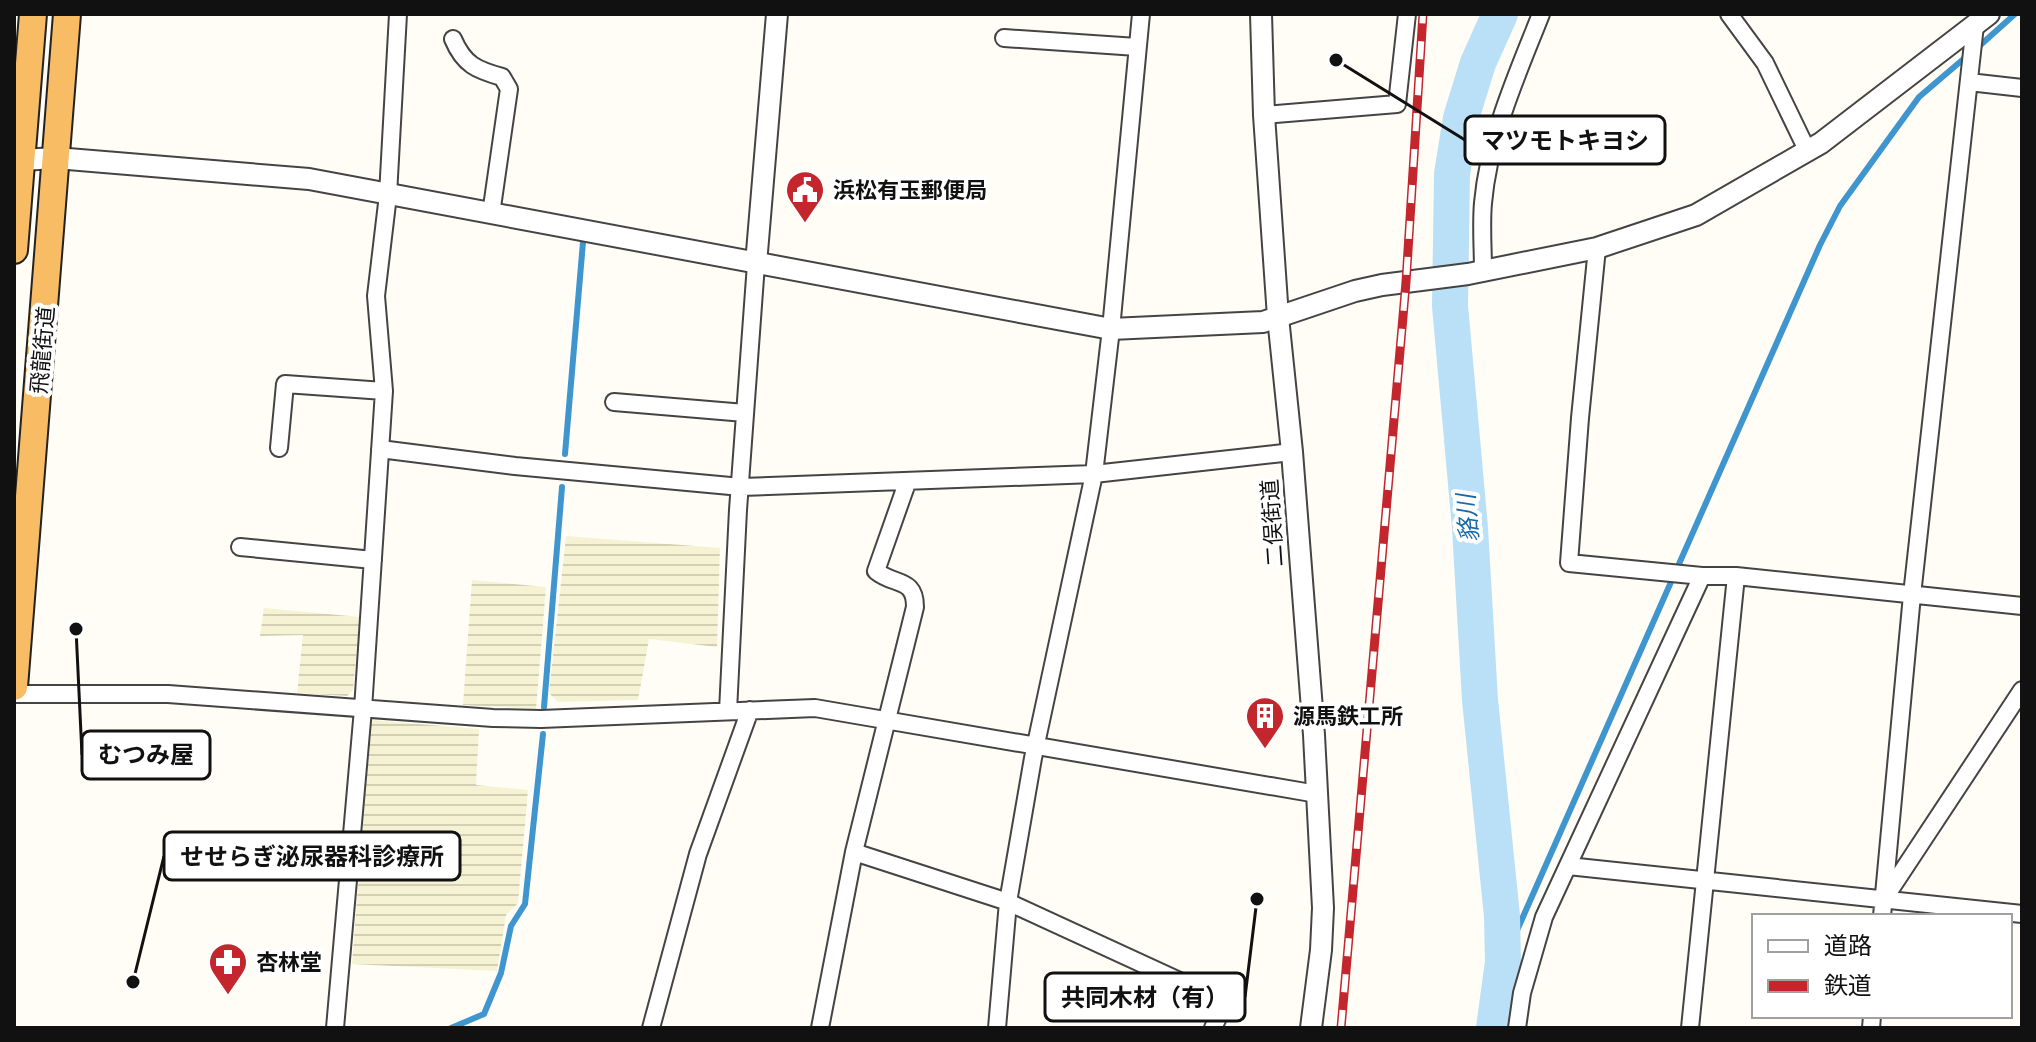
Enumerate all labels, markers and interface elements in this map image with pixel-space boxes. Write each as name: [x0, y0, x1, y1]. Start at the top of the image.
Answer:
callout: マツモトキヨシ: [1465, 116, 1665, 164]
text: マツモトキヨシ: [1481, 125, 1649, 156]
public building icon: 浜松有玉郵便局: [784, 169, 826, 224]
place label: 浜松有玉郵便局: [833, 176, 987, 204]
street label: 飛龍街道: [24, 305, 60, 395]
street label: 二俣街道: [1255, 478, 1289, 568]
water label: 貉川: [1450, 490, 1485, 543]
building icon: 源馬鉄工所: [1244, 695, 1286, 750]
place label: 源馬鉄工所: [1293, 702, 1403, 730]
callout: むつみ屋: [82, 731, 210, 779]
text: むつみ屋: [98, 739, 194, 770]
callout: せせらぎ泌尿器科診療所: [164, 832, 460, 880]
text: せせらぎ泌尿器科診療所: [180, 841, 444, 872]
legend: [1752, 914, 2012, 1018]
text: 道路: [1824, 930, 1872, 961]
pharmacy icon: 杏林堂: [207, 941, 249, 996]
place label: 杏林堂: [256, 948, 322, 976]
text: 鉄道: [1824, 970, 1872, 1001]
callout: 共同木材（有）: [1045, 973, 1245, 1021]
text: 共同木材（有）: [1061, 982, 1229, 1013]

